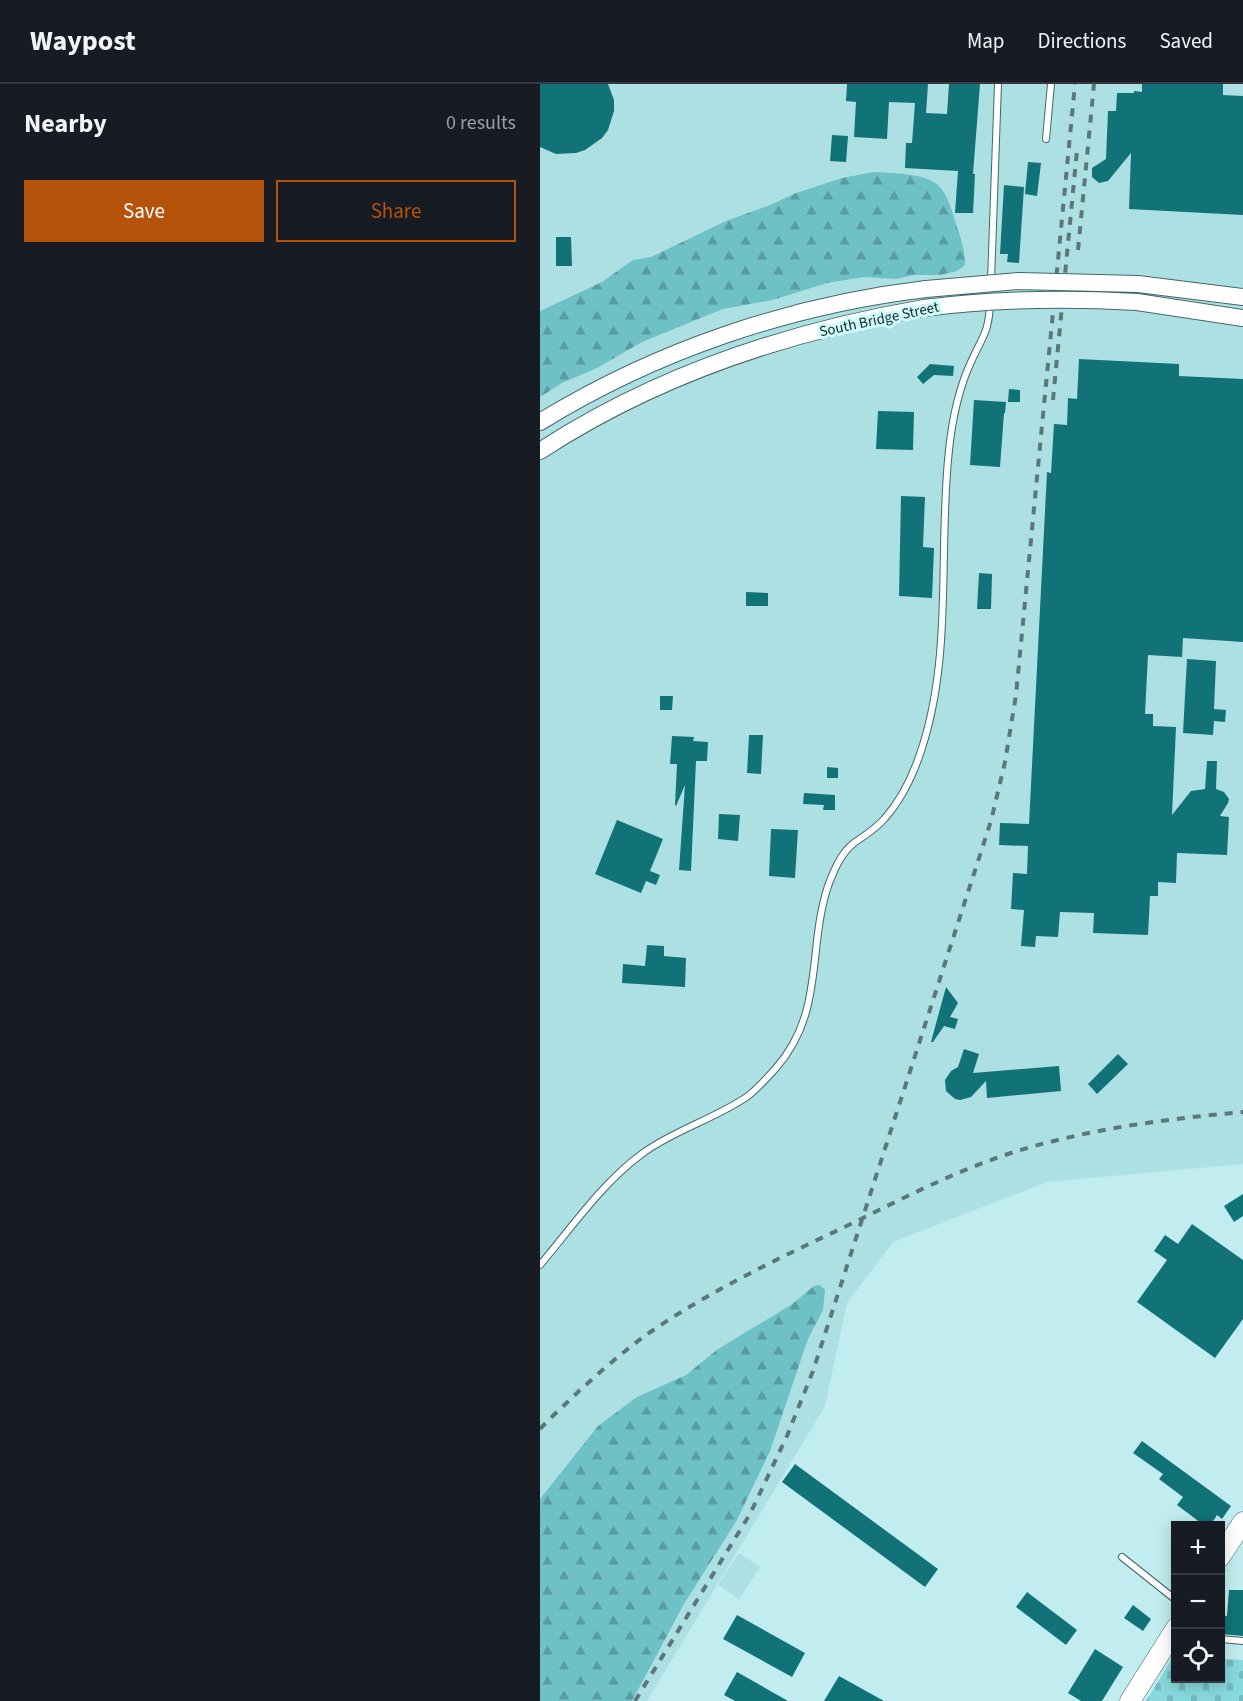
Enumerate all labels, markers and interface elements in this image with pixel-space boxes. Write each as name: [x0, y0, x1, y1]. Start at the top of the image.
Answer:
text: Waypost: [30, 21, 136, 61]
text: Map: [967, 26, 1005, 56]
text: Directions: [1038, 26, 1126, 56]
text: Saved: [1159, 26, 1213, 56]
text: Nearby: [24, 105, 107, 142]
text: 0 results: [446, 109, 516, 137]
button: Save: [24, 180, 264, 242]
button: Share: [276, 180, 516, 242]
street label: South Bridge Street: [817, 297, 941, 342]
map controls: [1171, 1521, 1225, 1683]
button: +: [1171, 1521, 1225, 1575]
button: −: [1171, 1575, 1225, 1629]
button: locate: [1171, 1629, 1225, 1683]

